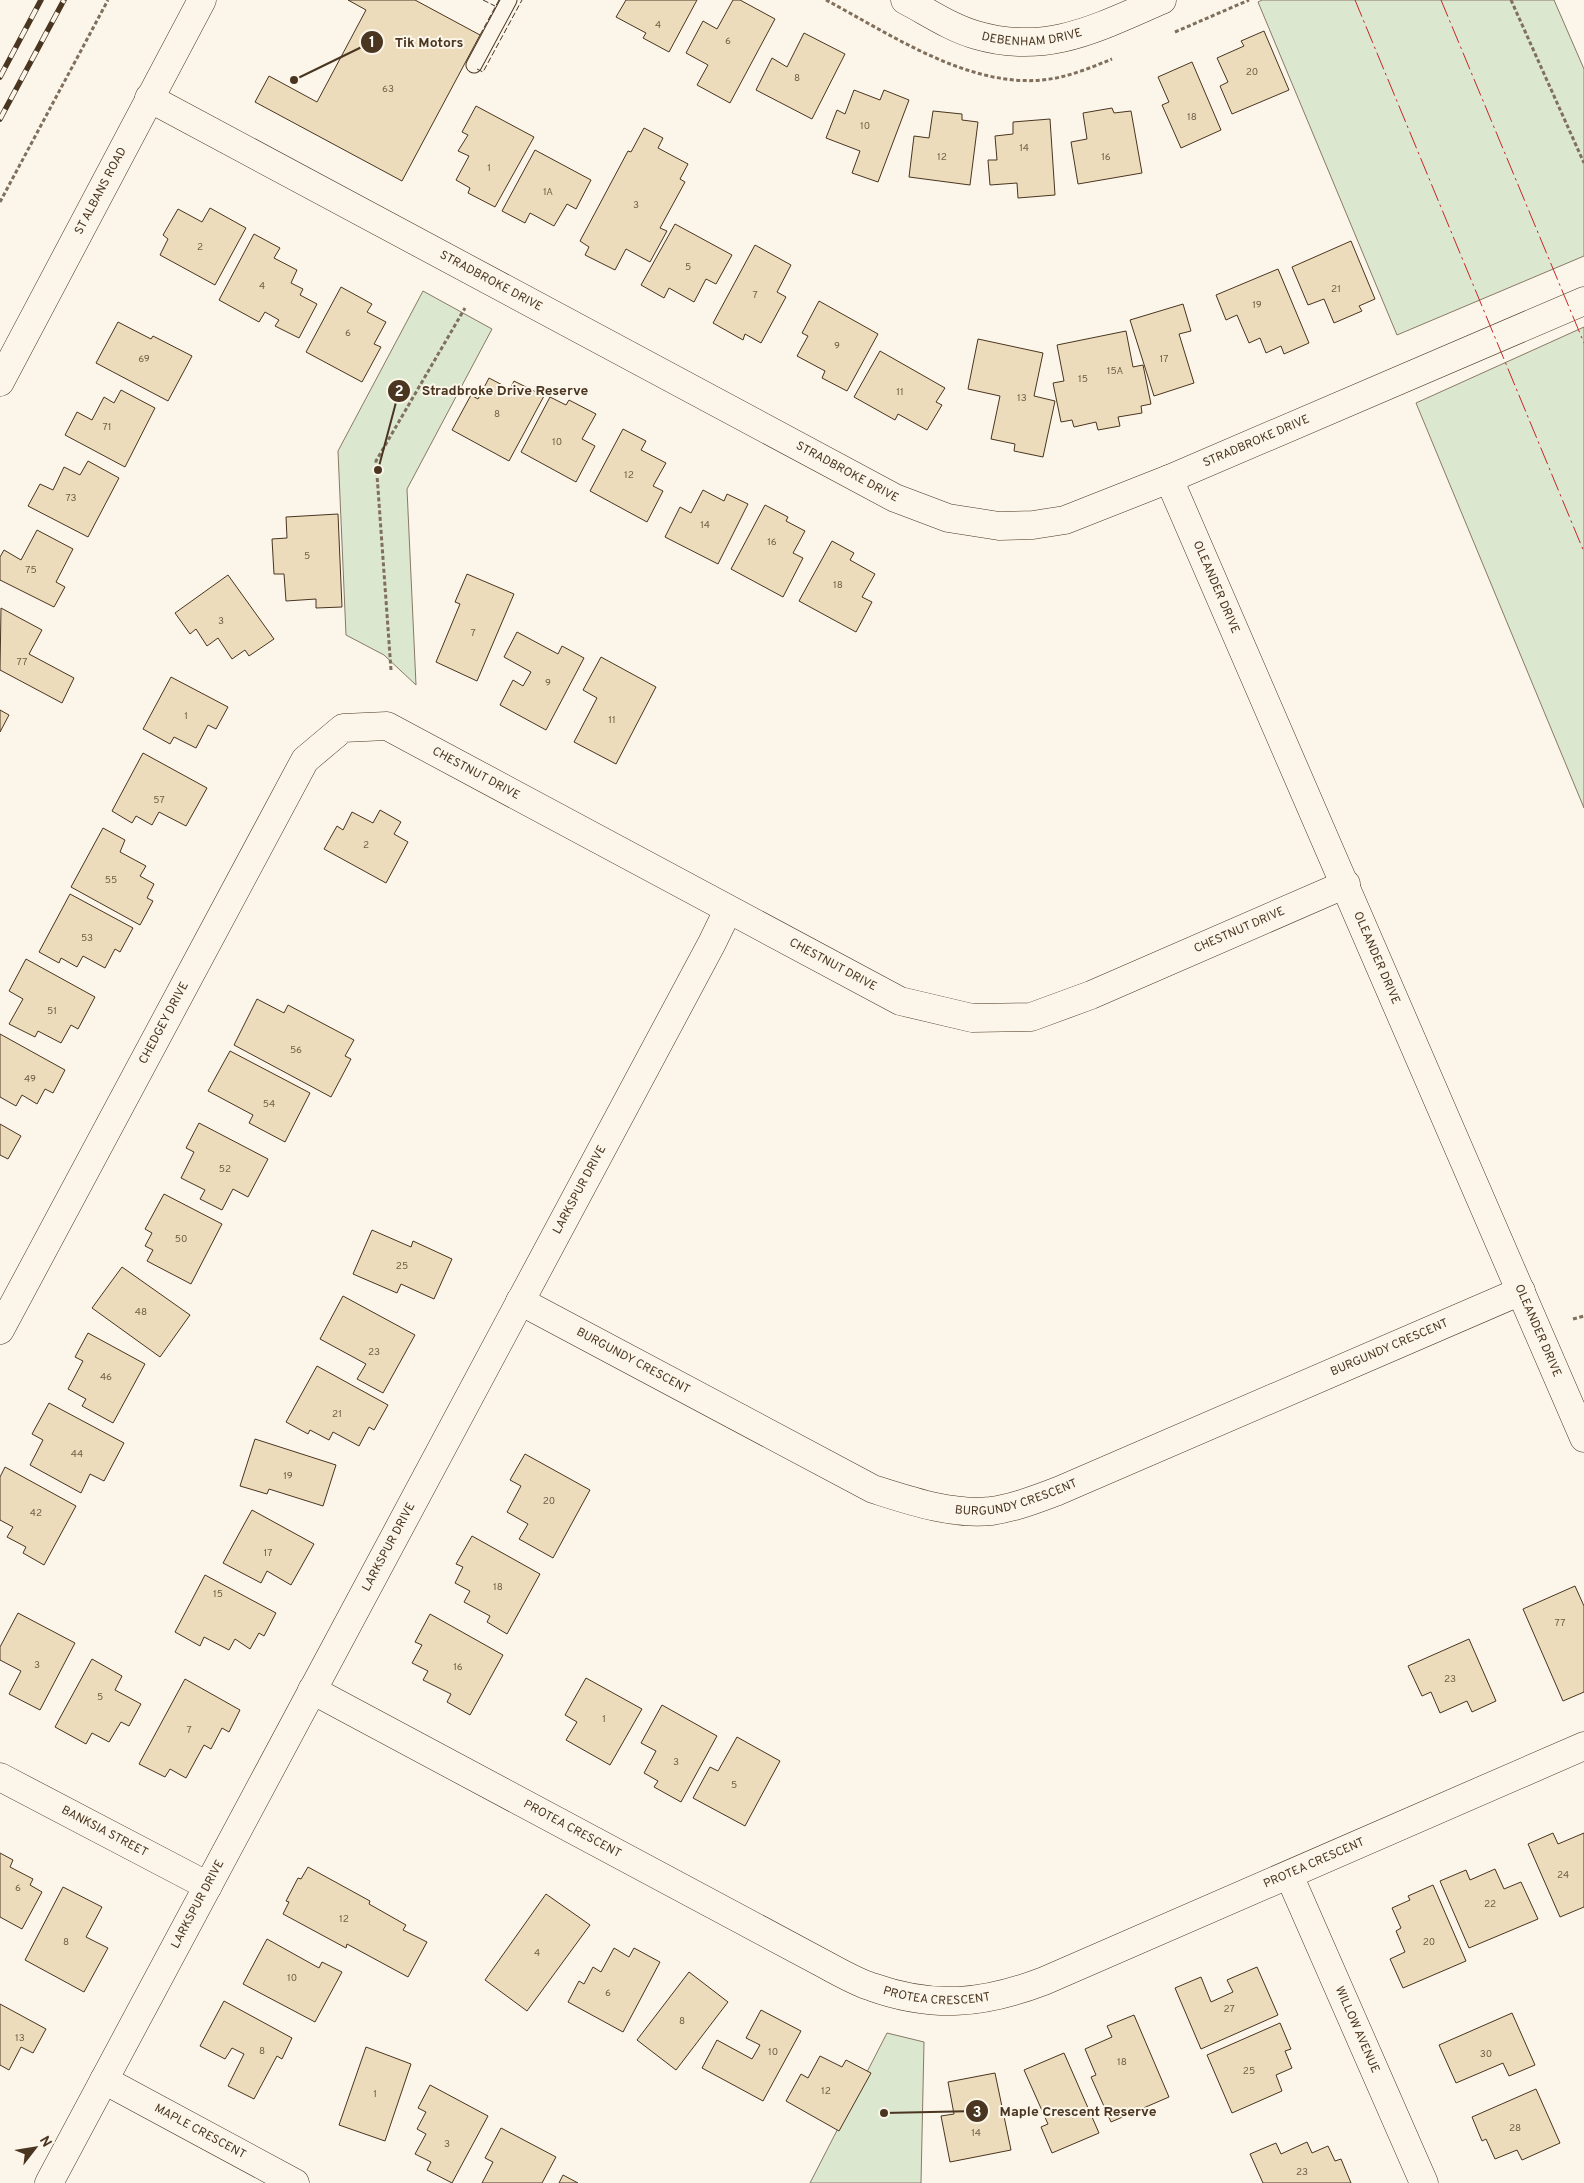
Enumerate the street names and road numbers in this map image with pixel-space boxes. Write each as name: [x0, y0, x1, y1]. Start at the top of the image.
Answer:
street label: DEBENHAM DRIVE: [980, 25, 1084, 50]
street label: ST ALBANS ROAD: [71, 145, 131, 238]
street label: STRADBROKE DRIVE: [437, 247, 545, 315]
street label: STRADBROKE DRIVE: [1201, 412, 1312, 471]
street label: STRADBROKE DRIVE: [793, 438, 901, 506]
street label: OLEANDER DRIVE: [1189, 538, 1243, 636]
street label: CHESTNUT DRIVE: [429, 744, 523, 804]
street label: CHESTNUT DRIVE: [1192, 904, 1287, 957]
street label: OLEANDER DRIVE: [1349, 909, 1403, 1007]
street label: CHESTNUT DRIVE: [786, 935, 880, 995]
street label: CHEDGEY DRIVE: [136, 979, 193, 1067]
street label: LARKSPUR DRIVE: [550, 1143, 610, 1237]
street label: OLEANDER DRIVE: [1510, 1282, 1565, 1379]
street label: BURGUNDY CRESCENT: [1328, 1315, 1451, 1380]
street label: BURGUNDY CRESCENT: [573, 1324, 693, 1398]
street label: BURGUNDY CRESCENT: [954, 1476, 1080, 1520]
street label: LARKSPUR DRIVE: [359, 1500, 419, 1594]
street label: PROTEA CRESCENT: [520, 1797, 624, 1862]
street label: BANKSIA STREET: [58, 1803, 151, 1861]
street label: PROTEA CRESCENT: [1261, 1834, 1367, 1892]
street label: LARKSPUR DRIVE: [168, 1857, 228, 1952]
street label: PROTEA CRESCENT: [881, 1983, 992, 2009]
street label: WILLOW AVENUE: [1331, 1984, 1383, 2076]
street label: MAPLE CRESCENT: [151, 2101, 249, 2163]

